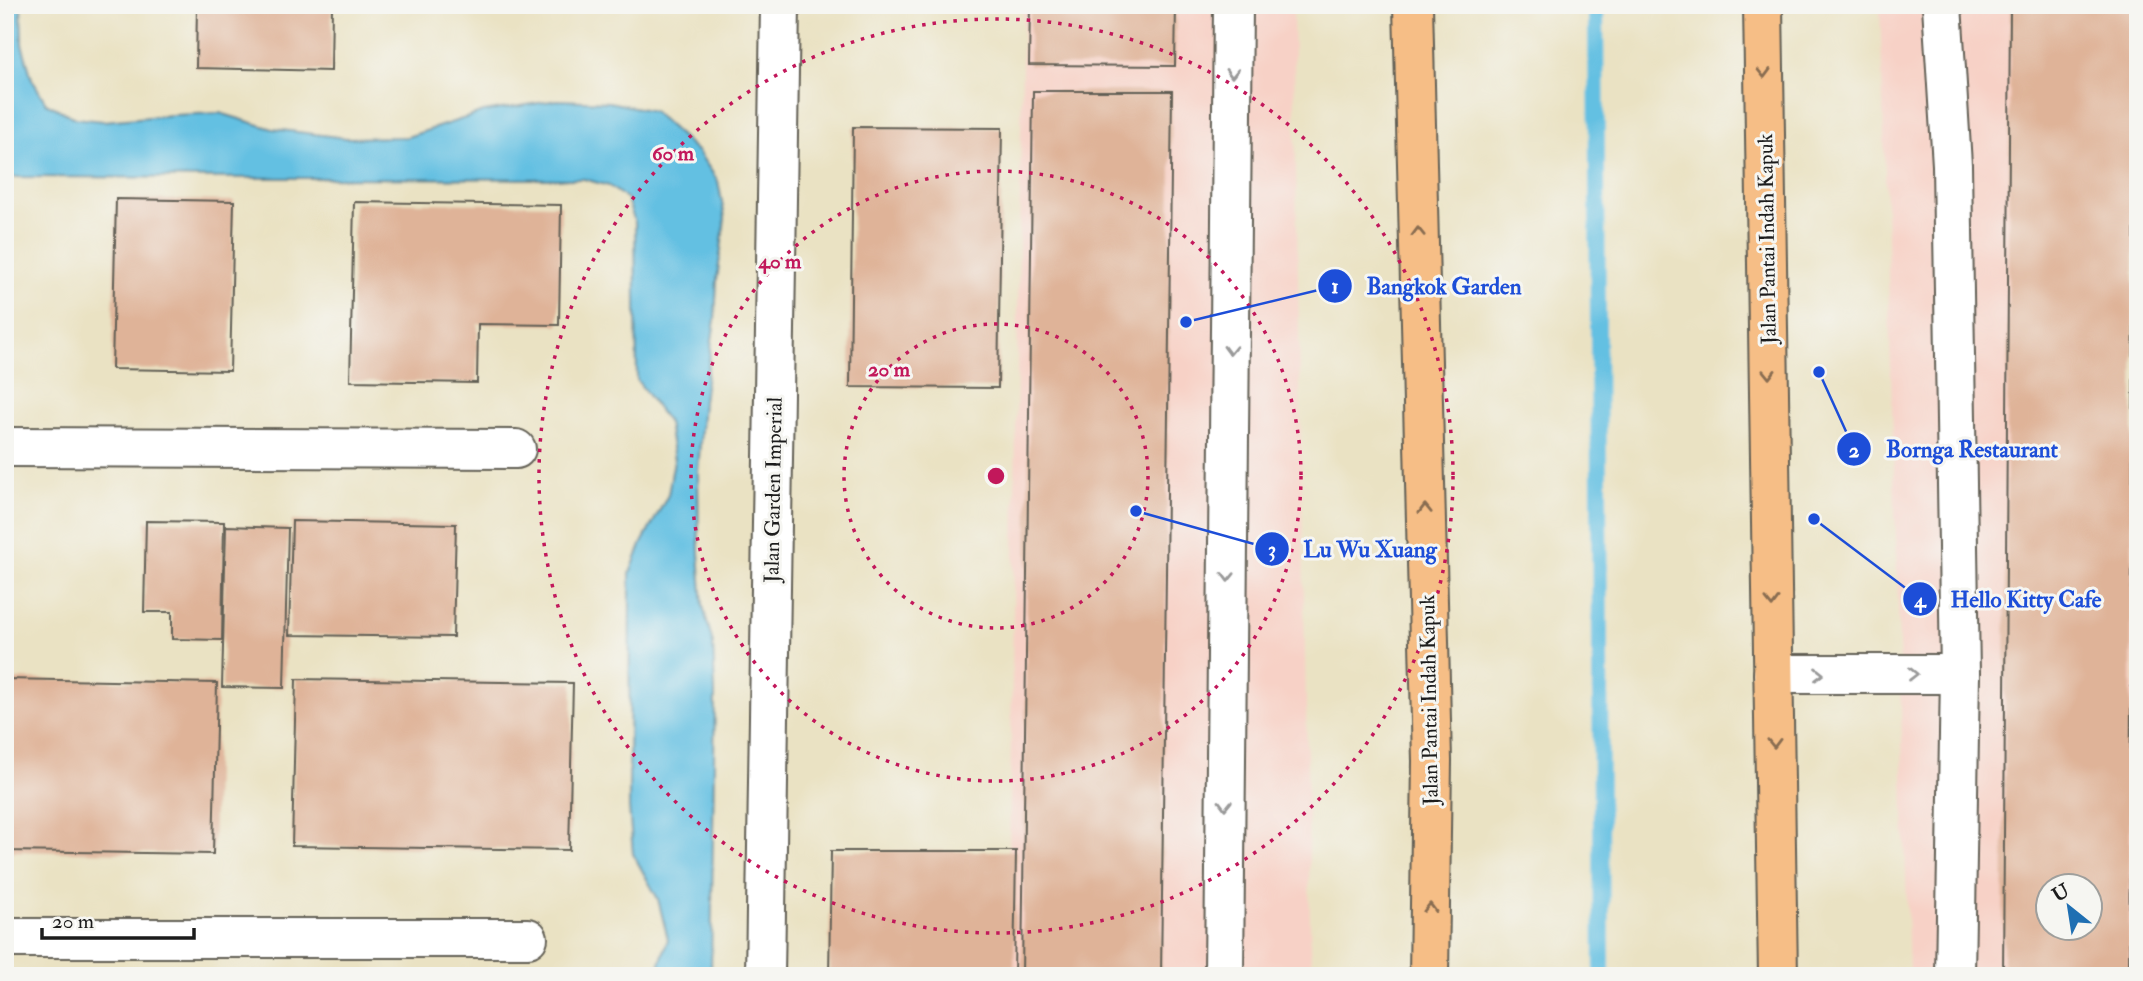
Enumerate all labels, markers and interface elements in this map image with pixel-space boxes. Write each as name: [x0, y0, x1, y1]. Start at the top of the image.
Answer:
one-way arrow: [1757, 68, 1772, 79]
one-way arrow: [1224, 69, 1240, 79]
street label: Jalan Pantai Indah Kapuk: [1752, 133, 1783, 346]
text: 60 m: [652, 140, 695, 167]
one-way arrow: [1411, 226, 1426, 237]
text: 40 m: [758, 248, 802, 275]
callout: Bangkok Garden: [1317, 264, 1535, 308]
text: Bangkok Garden: [1366, 272, 1522, 302]
text: 1: [1331, 273, 1339, 300]
one-way arrow: [1222, 345, 1238, 356]
text: 20 m: [868, 356, 911, 383]
one-way arrow: [1761, 370, 1777, 380]
street label: Jalan Garden Imperial: [758, 396, 789, 584]
callout: Bornga Restaurant: [1837, 427, 2072, 471]
text: Bornga Restaurant: [1886, 435, 2059, 465]
text: 2: [1849, 437, 1860, 464]
centre of rings: [984, 464, 1008, 488]
one-way arrow: [1418, 503, 1433, 514]
callout: Lu Wu Xuang: [1255, 527, 1451, 571]
text: Lu Wu Xuang: [1303, 535, 1439, 565]
text: 3: [1268, 536, 1276, 563]
one-way arrow: [1220, 573, 1236, 583]
callout: Hello Kitty Cafe: [1902, 577, 2116, 621]
text: Hello Kitty Cafe: [1951, 585, 2102, 615]
text: 4: [1913, 587, 1927, 614]
street label: Jalan Pantai Indah Kapuk: [1414, 594, 1445, 807]
one-way arrow: [1764, 597, 1780, 608]
one-way arrow: [1815, 666, 1825, 682]
one-way arrow: [1908, 666, 1918, 682]
one-way arrow: [1766, 738, 1782, 748]
one-way arrow: [1218, 800, 1233, 811]
north arrow: [2035, 872, 2104, 942]
text: U: [2048, 879, 2074, 908]
scale bar: [42, 897, 194, 941]
one-way arrow: [1422, 902, 1438, 912]
text: 20 m: [52, 908, 94, 935]

